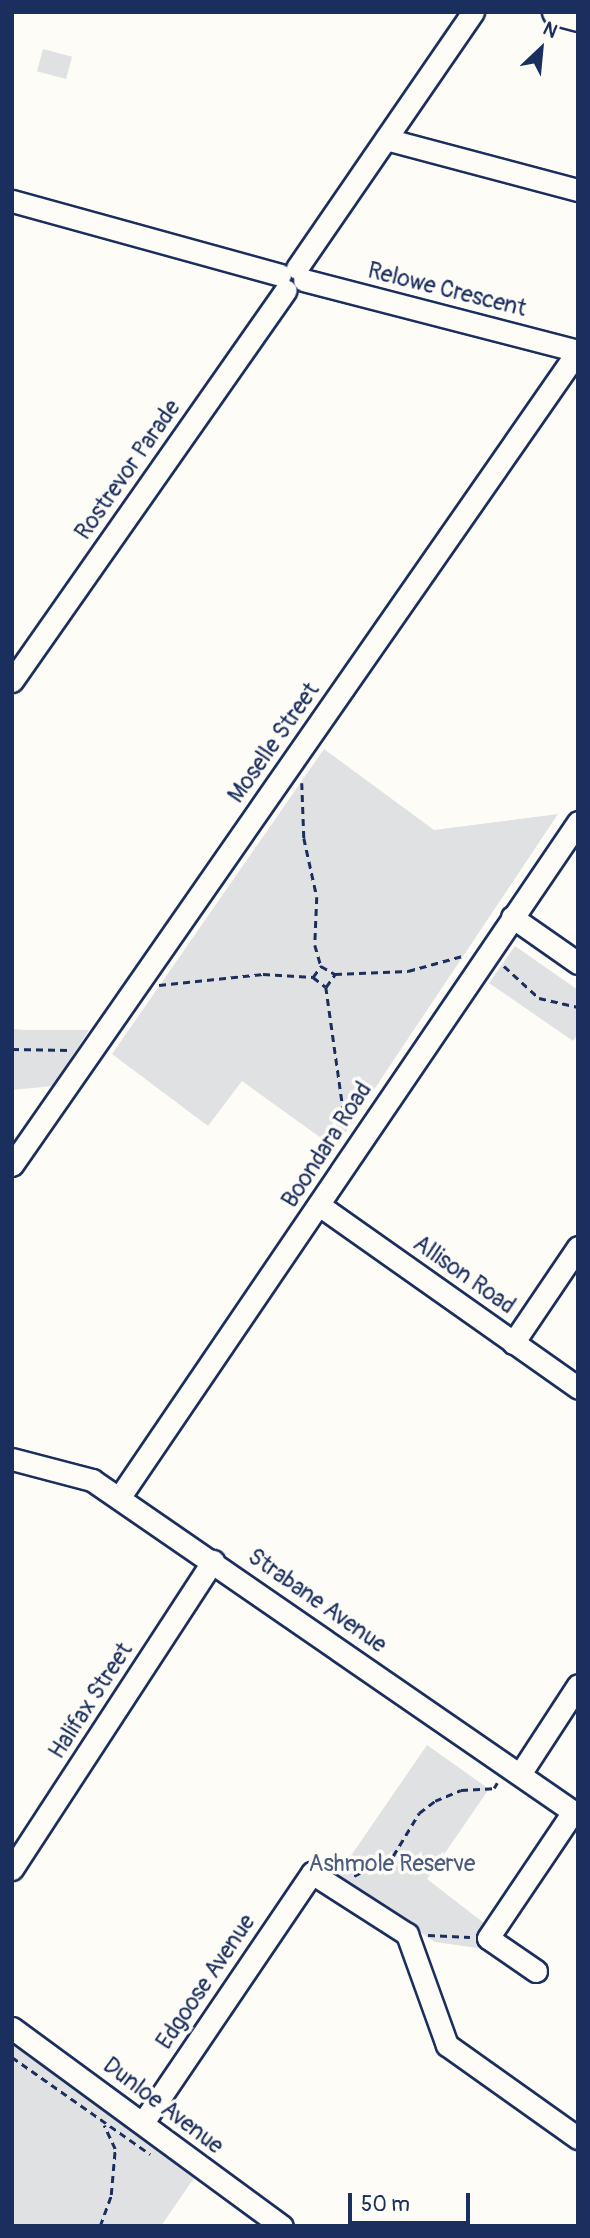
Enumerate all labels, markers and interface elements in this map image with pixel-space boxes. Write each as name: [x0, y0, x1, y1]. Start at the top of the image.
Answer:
north arrow: [506, 14, 576, 84]
text: N: [539, 17, 561, 44]
street label: Relowe Crescent: [365, 257, 529, 323]
street label: Rostrevor Parade: [70, 395, 186, 545]
street label: Moselle Street: [222, 678, 326, 808]
street label: Boondara Road: [276, 1077, 378, 1213]
street label: Allison Road: [408, 1230, 520, 1320]
street label: Strabane Avenue: [242, 1543, 392, 1659]
street label: Halifax Street: [43, 1638, 139, 1764]
park label: Ashmole Reserve: [309, 1850, 475, 1878]
street label: Edgoose Avenue: [151, 1909, 261, 2055]
street label: Dunloe Avenue: [97, 2052, 229, 2160]
scale bar: [352, 2178, 475, 2222]
text: 50 m: [361, 2191, 410, 2218]

